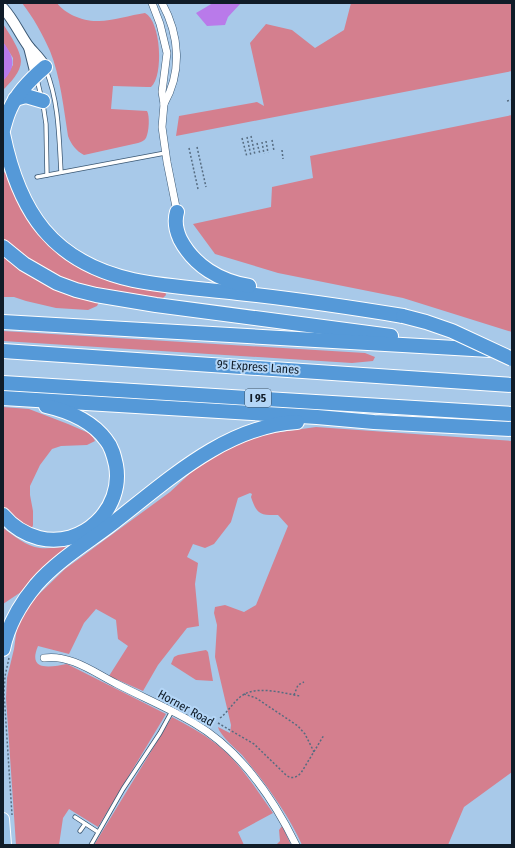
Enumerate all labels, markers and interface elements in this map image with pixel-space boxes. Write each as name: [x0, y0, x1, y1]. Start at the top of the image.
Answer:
street label: 95 Express Lanes: [216, 357, 300, 377]
road number: I 95: [245, 389, 271, 407]
street label: Horner Road: [156, 687, 216, 729]

